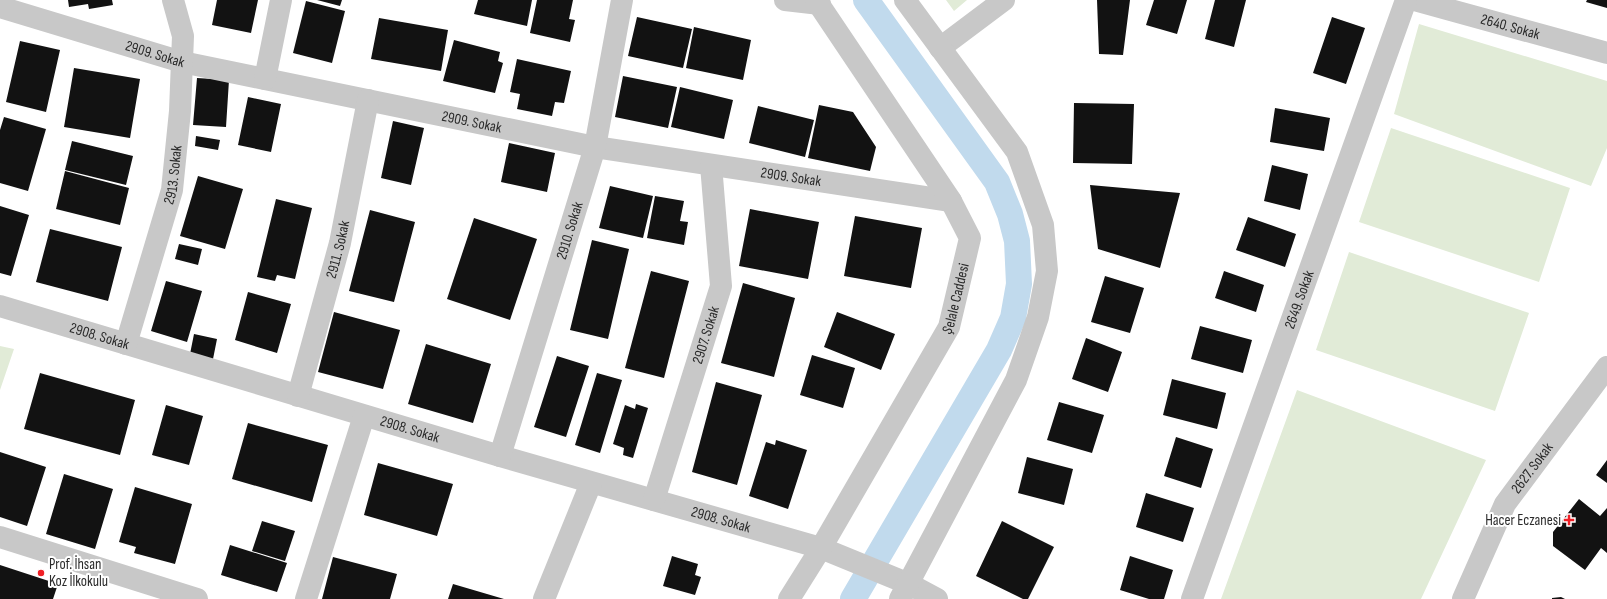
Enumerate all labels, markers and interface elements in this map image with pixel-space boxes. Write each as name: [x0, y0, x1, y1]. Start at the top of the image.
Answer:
street label: 2640. Sokak: [1479, 9, 1542, 44]
street label: 2909. Sokak: [123, 36, 187, 72]
street label: 2909. Sokak: [440, 106, 504, 137]
street label: 2913. Sokak: [159, 144, 186, 207]
street label: 2909. Sokak: [759, 163, 823, 191]
street label: 2910. Sokak: [552, 199, 587, 262]
street label: 2911. Sokak: [321, 219, 354, 280]
street label: Şelale Caddesi: [938, 261, 973, 337]
street label: 2649. Sokak: [1280, 267, 1318, 331]
street label: 2907. Sokak: [688, 304, 724, 366]
street label: 2908. Sokak: [68, 318, 132, 354]
street label: 2908. Sokak: [378, 411, 442, 447]
street label: 2627. Sokak: [1507, 438, 1557, 497]
street label: 2908. Sokak: [689, 502, 753, 537]
place label: Hacer Eczanesi: [1485, 511, 1561, 530]
marker: Hacer Eczanesi: [1564, 515, 1574, 525]
place label: Prof. İhsan Koz İlkokulu: [49, 555, 108, 591]
marker: Prof. İhsan Koz İlkokulu: [36, 568, 46, 578]

